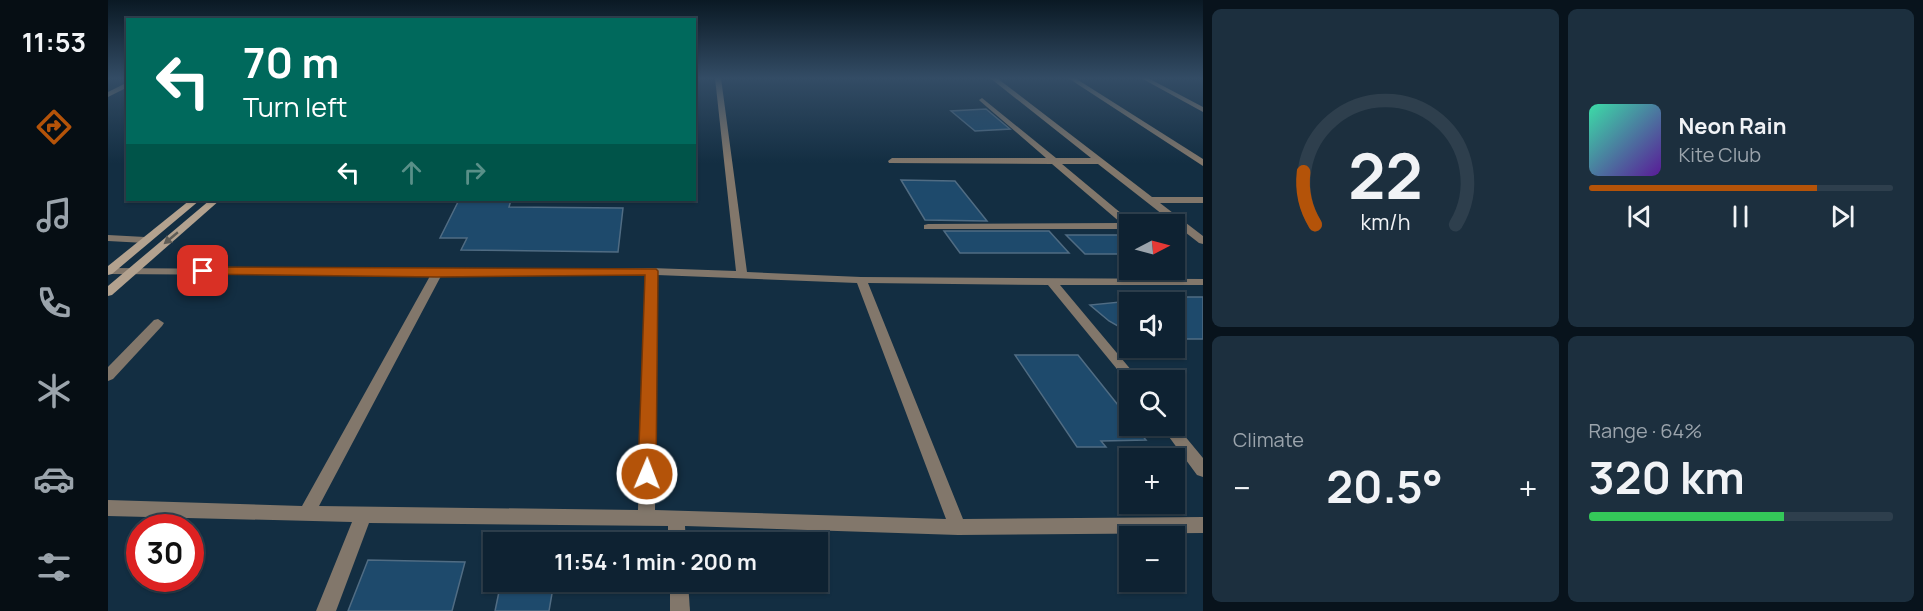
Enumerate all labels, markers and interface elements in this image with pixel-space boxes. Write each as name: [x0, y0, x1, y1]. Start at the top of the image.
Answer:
text: 11:53: [22, 23, 86, 60]
text: 70 m: [243, 33, 339, 91]
icon: left: [144, 42, 222, 120]
text: Turn left: [243, 88, 347, 125]
icon: directions: [33, 106, 75, 148]
text: Neon Rain: [1679, 111, 1786, 141]
text: 22: [1348, 132, 1422, 218]
text: Kite Club: [1679, 141, 1761, 168]
icon: left: [332, 156, 365, 189]
icon: ahead: [395, 156, 428, 189]
icon: right: [458, 156, 491, 189]
icon: music: [33, 194, 75, 236]
icon: previous: [1623, 200, 1656, 233]
icon: pause: [1724, 200, 1757, 233]
icon: next: [1826, 200, 1859, 233]
text: km/h: [1360, 208, 1410, 237]
north arrow: [1119, 214, 1185, 280]
map controls: [1119, 214, 1185, 592]
one-way arrow: [164, 231, 179, 244]
pin: [177, 245, 228, 296]
icon: arrive: [186, 254, 219, 287]
icon: phone: [33, 282, 75, 324]
button: sound: [1119, 292, 1185, 358]
icon: climate: [33, 370, 75, 412]
button: search: [1119, 370, 1185, 436]
text: Range · 64%: [1589, 417, 1702, 444]
text: Climate: [1233, 426, 1304, 453]
position arrow: [615, 442, 679, 506]
text: 320 km: [1589, 446, 1745, 508]
button: +: [1119, 448, 1185, 514]
text: 20.5°: [1326, 455, 1443, 517]
icon: car: [33, 458, 75, 500]
text: −: [1233, 465, 1251, 510]
text: +: [1518, 465, 1537, 510]
speed limit sign: 30: [126, 514, 204, 592]
button: −: [1119, 526, 1185, 592]
icon: filters: [33, 546, 75, 588]
text: 11:54 · 1 min · 200 m: [554, 547, 757, 577]

